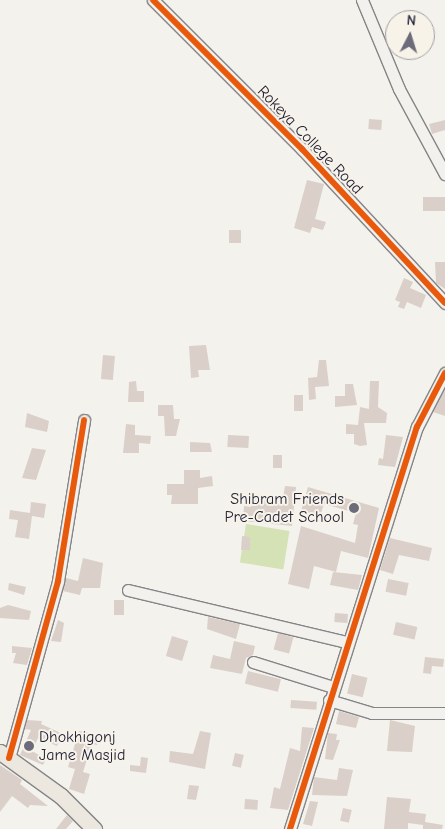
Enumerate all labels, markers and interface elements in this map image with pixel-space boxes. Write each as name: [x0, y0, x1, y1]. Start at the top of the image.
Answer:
north arrow: [385, 10, 435, 60]
text: N: [406, 12, 417, 29]
street label: Rokeya College Road: [253, 82, 367, 198]
place label: Shibram Friends Pre-Cadet School: [224, 489, 344, 527]
marker: Shibram Friends Pre-Cadet School: [348, 502, 360, 514]
place label: Dhokhigonj Jame Masjid: [39, 727, 125, 765]
marker: Dhokhigonj Jame Masjid: [23, 740, 35, 752]

